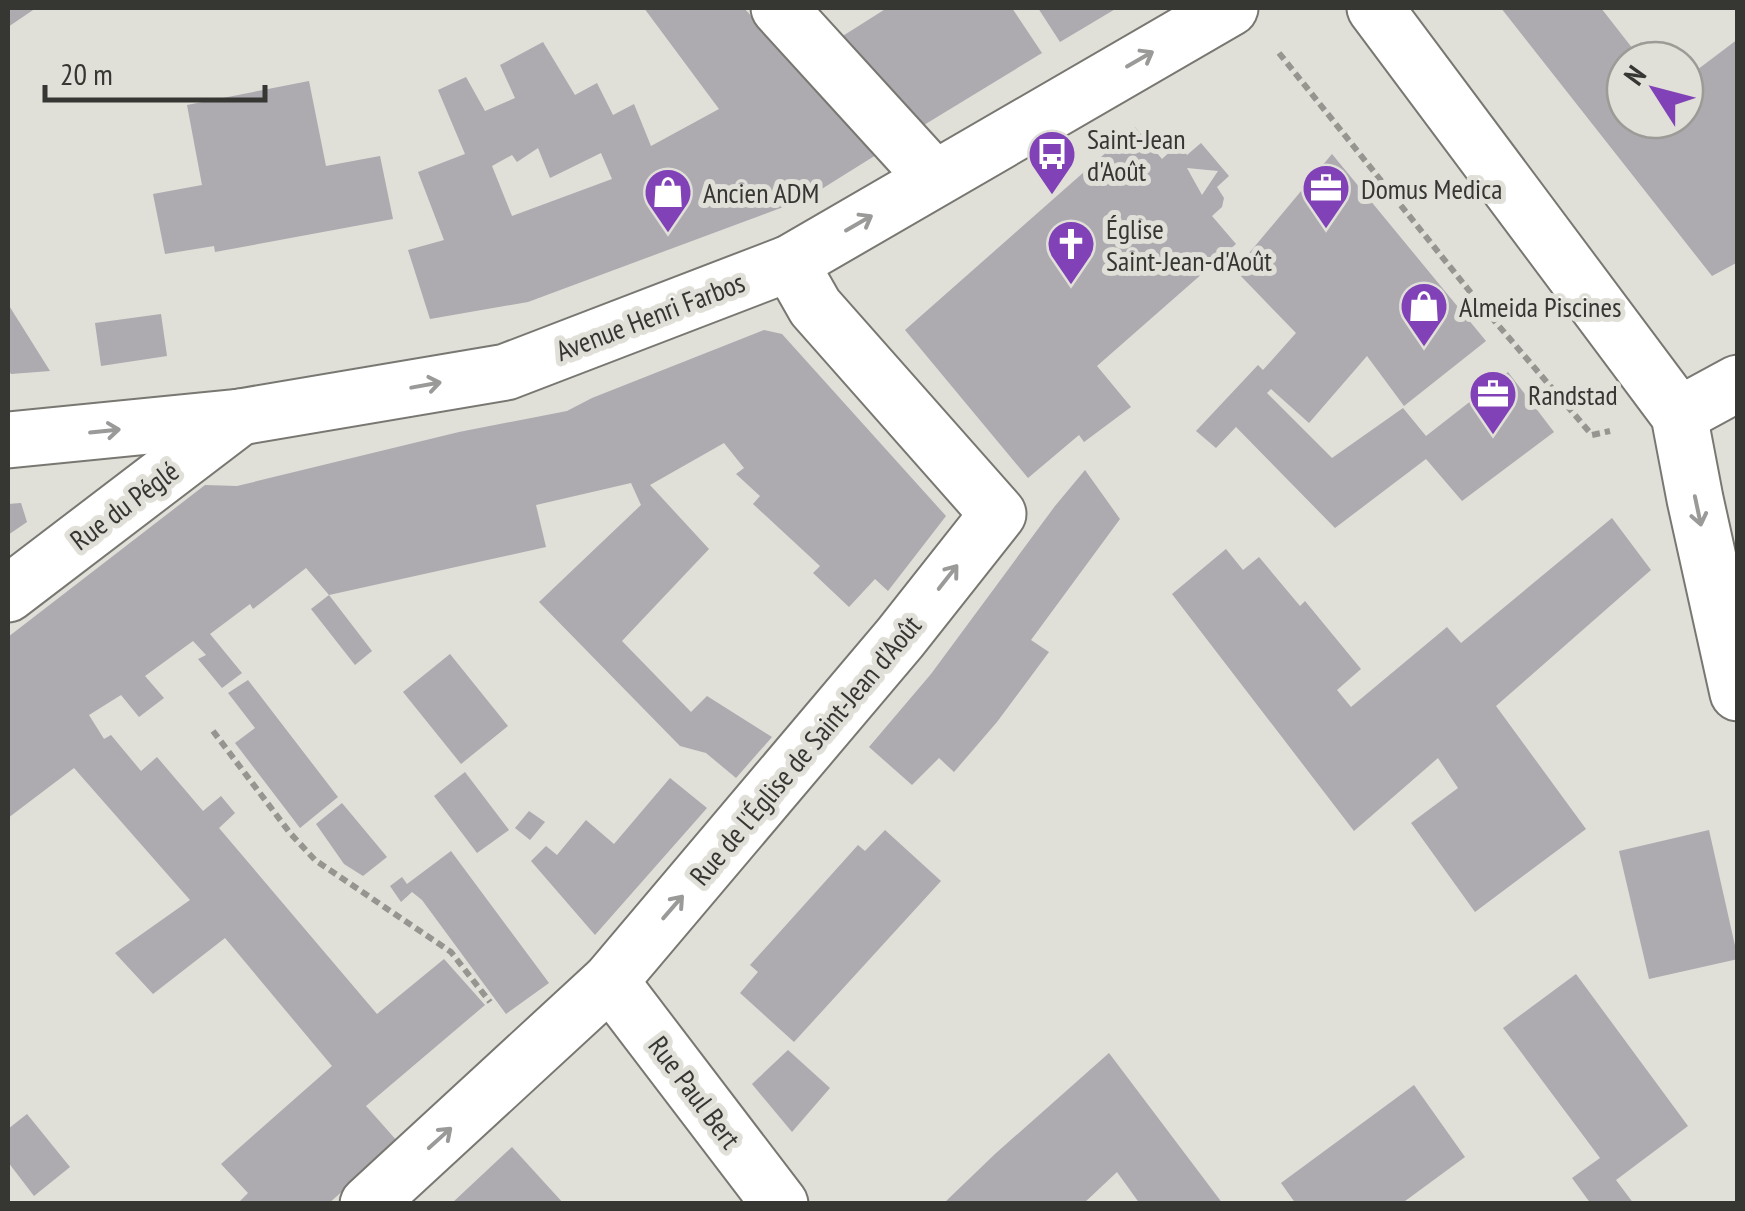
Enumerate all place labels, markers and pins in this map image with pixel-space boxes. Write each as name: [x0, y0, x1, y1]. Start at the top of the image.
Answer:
place label: Saint-Jean d'Août: [1087, 120, 1186, 189]
bus stop icon: Saint-Jean d'Août: [1026, 128, 1078, 196]
office icon: Domus Medica: [1300, 162, 1352, 230]
shop icon: Ancien ADM: [642, 166, 694, 234]
place label: Domus Medica: [1361, 170, 1502, 207]
place label: Ancien ADM: [703, 174, 819, 211]
place label: Église Saint-Jean-d'Août: [1106, 210, 1272, 279]
church icon: Église Saint-Jean-d'Août: [1045, 218, 1097, 286]
shop icon: Almeida Piscines: [1398, 280, 1450, 348]
place label: Almeida Piscines: [1459, 288, 1621, 325]
office icon: Randstad: [1467, 368, 1519, 436]
place label: Randstad: [1528, 376, 1618, 413]

